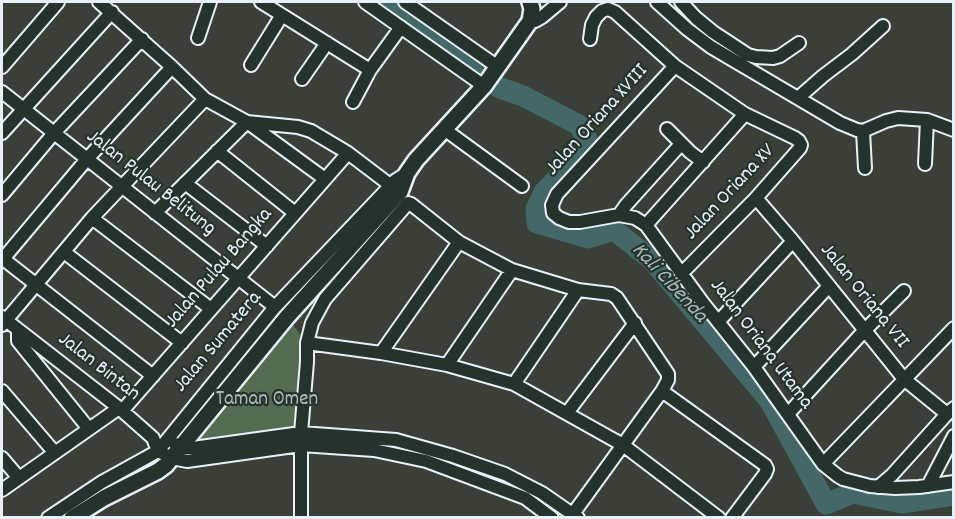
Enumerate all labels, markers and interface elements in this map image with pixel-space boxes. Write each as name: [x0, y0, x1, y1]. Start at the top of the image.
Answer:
street label: Jalan Oriana XVIII: [541, 60, 655, 182]
street label: Jalan Pulau Belitung: [80, 125, 220, 243]
street label: Jalan Oriana XV: [680, 140, 782, 246]
street label: Jalan Pulau Bangka: [161, 204, 279, 334]
water label: Kali Cibenda: [624, 239, 712, 329]
street label: Jalan Oriana VII: [813, 239, 913, 355]
street label: Jalan Oriana Utama: [703, 275, 817, 415]
street label: Jalan Sumatera: [169, 287, 269, 399]
street label: Jalan Bintan: [52, 328, 144, 408]
park label: Taman Omen: [216, 388, 318, 414]

